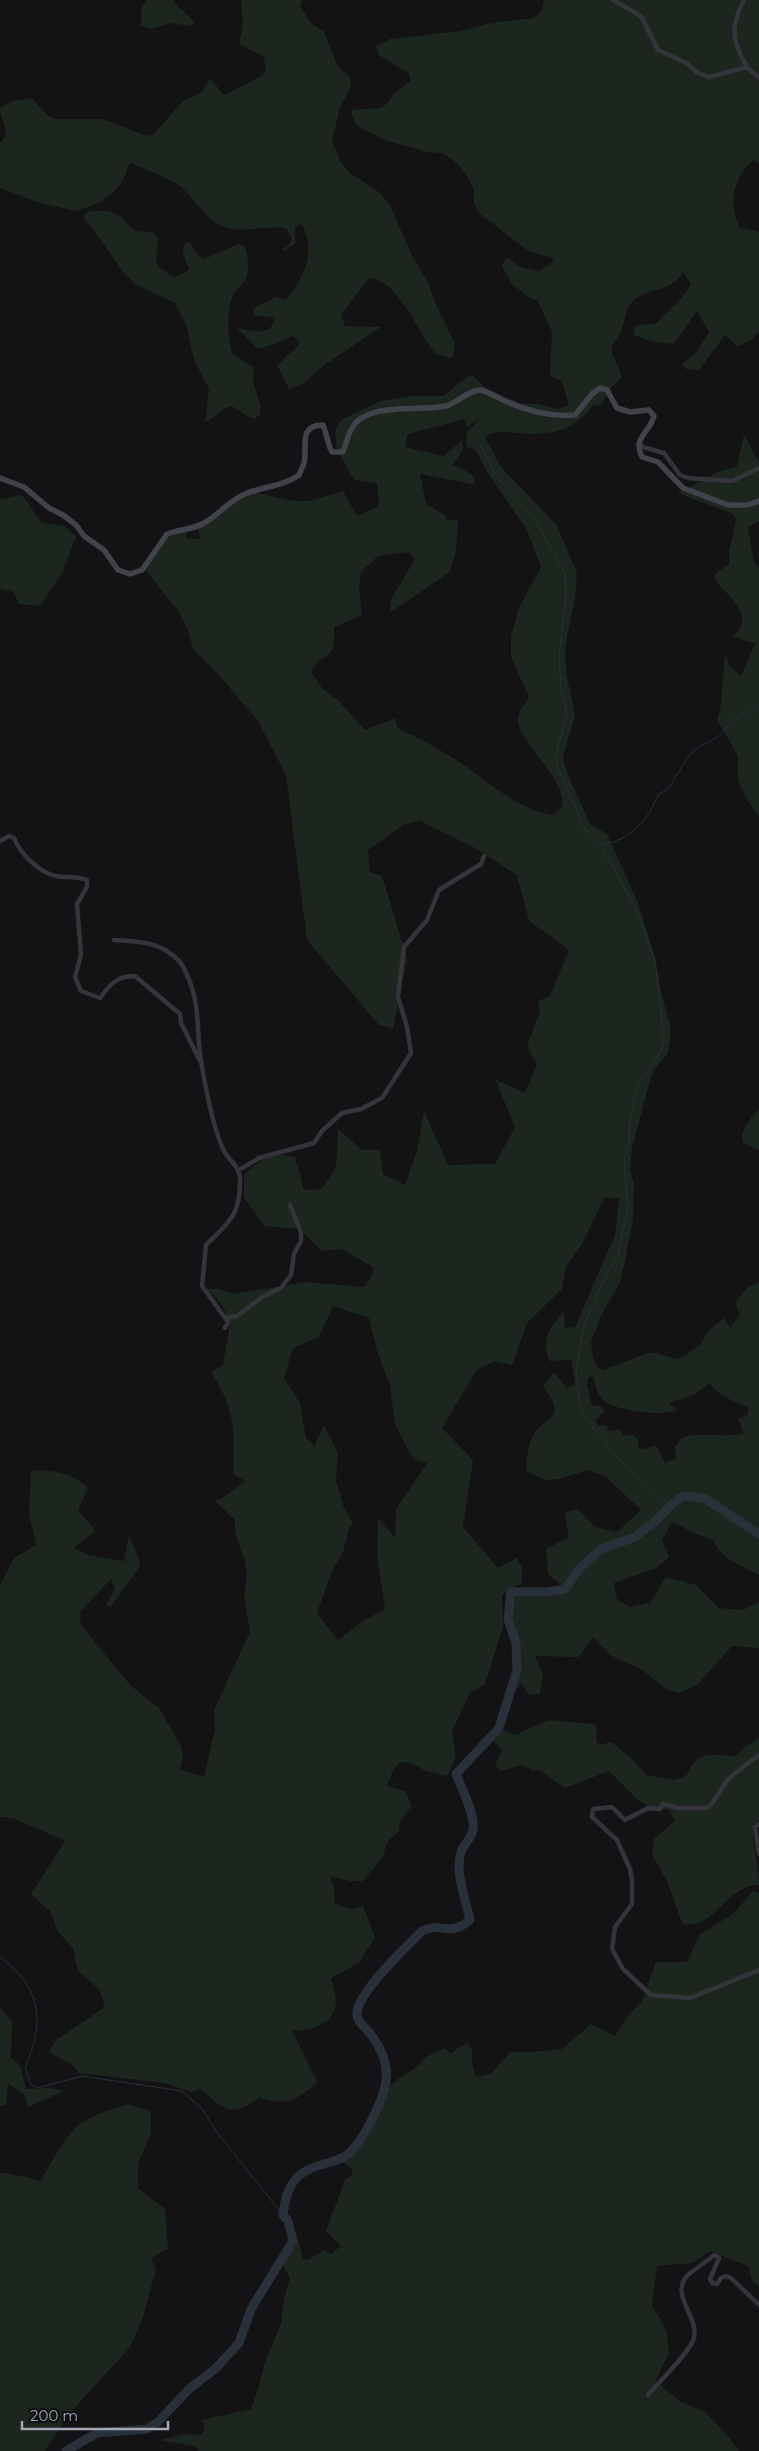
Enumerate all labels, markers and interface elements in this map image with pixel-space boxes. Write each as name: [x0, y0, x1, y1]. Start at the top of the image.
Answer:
scale bar: [22, 2398, 169, 2430]
text: 200 m: [30, 2406, 78, 2425]

